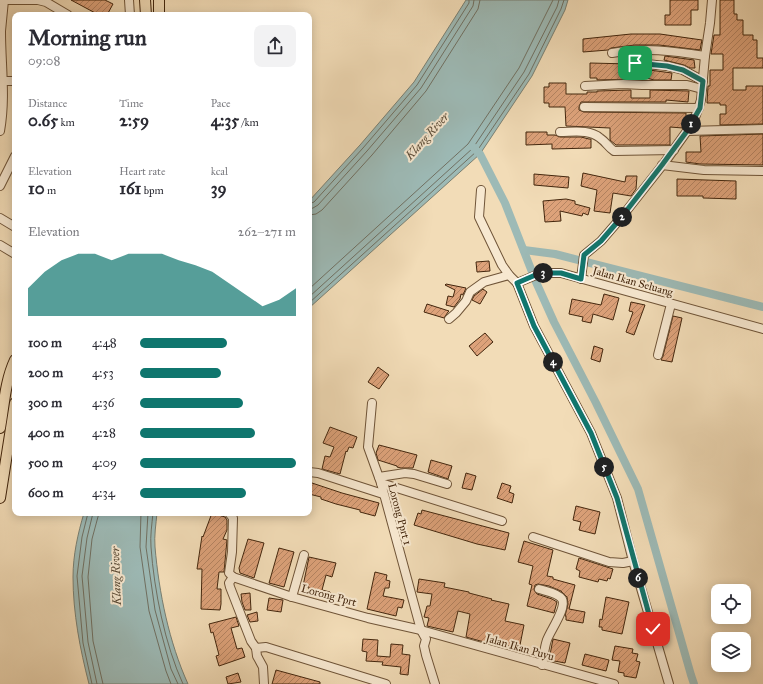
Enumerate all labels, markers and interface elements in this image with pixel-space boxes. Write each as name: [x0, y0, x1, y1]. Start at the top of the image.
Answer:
text: Morning run: [28, 24, 147, 51]
button: share: [254, 25, 296, 67]
pin: [618, 46, 652, 80]
icon: arrive: [624, 52, 646, 74]
text: 09:08: [28, 53, 60, 69]
text: Distance: [28, 97, 67, 110]
text: Time: [119, 97, 144, 110]
text: Pace: [211, 97, 231, 110]
water label: Klang River: [402, 109, 452, 163]
text: 0.65: [28, 110, 58, 131]
text: 2:59: [119, 110, 149, 131]
text: 4:35: [211, 110, 239, 131]
pin: 1: [681, 114, 701, 134]
text: km: [58, 116, 75, 129]
text: /km: [239, 116, 259, 129]
text: 1: [689, 117, 693, 130]
text: Elevation: [28, 165, 72, 178]
text: Heart rate: [119, 165, 166, 178]
text: kcal: [211, 165, 228, 178]
text: 10: [28, 178, 45, 199]
text: 161: [119, 178, 141, 199]
text: 39: [211, 178, 227, 199]
text: m: [45, 184, 56, 197]
text: bpm: [141, 184, 164, 197]
pin: 2: [612, 207, 632, 227]
text: 2: [619, 210, 625, 223]
text: Elevation: [28, 224, 80, 240]
text: 262–271 m: [238, 224, 296, 240]
pin: 3: [533, 263, 553, 283]
street label: Jalan Ikan Seluang: [590, 264, 675, 300]
text: 3: [541, 266, 545, 279]
text: 100 m: [28, 335, 62, 351]
text: 4:48: [92, 335, 117, 351]
pin: 4: [543, 352, 563, 372]
text: 4: [550, 355, 556, 368]
text: 200 m: [28, 365, 63, 381]
text: 4:53: [92, 365, 114, 381]
text: 300 m: [28, 395, 62, 411]
text: 4:36: [92, 395, 114, 411]
text: 400 m: [28, 425, 64, 441]
text: 4:28: [92, 425, 116, 441]
text: 500 m: [28, 455, 63, 471]
text: 4:09: [92, 455, 117, 471]
pin: 5: [594, 457, 614, 477]
text: 5: [601, 460, 607, 473]
street label: Lorong Pprt 1: [385, 482, 414, 546]
text: 600 m: [28, 485, 64, 501]
text: 4:34: [92, 485, 115, 501]
water label: Klang River: [108, 546, 124, 606]
pin: 6: [628, 568, 648, 588]
text: 6: [635, 571, 641, 584]
street label: Lorong Pprt: [300, 582, 358, 609]
map controls: [711, 584, 751, 672]
button: locate: [711, 584, 751, 624]
pin: [636, 612, 670, 646]
icon: check: [642, 618, 664, 640]
street label: Jalan Ikan Puyu: [483, 631, 556, 664]
button: layers: [711, 632, 751, 672]

